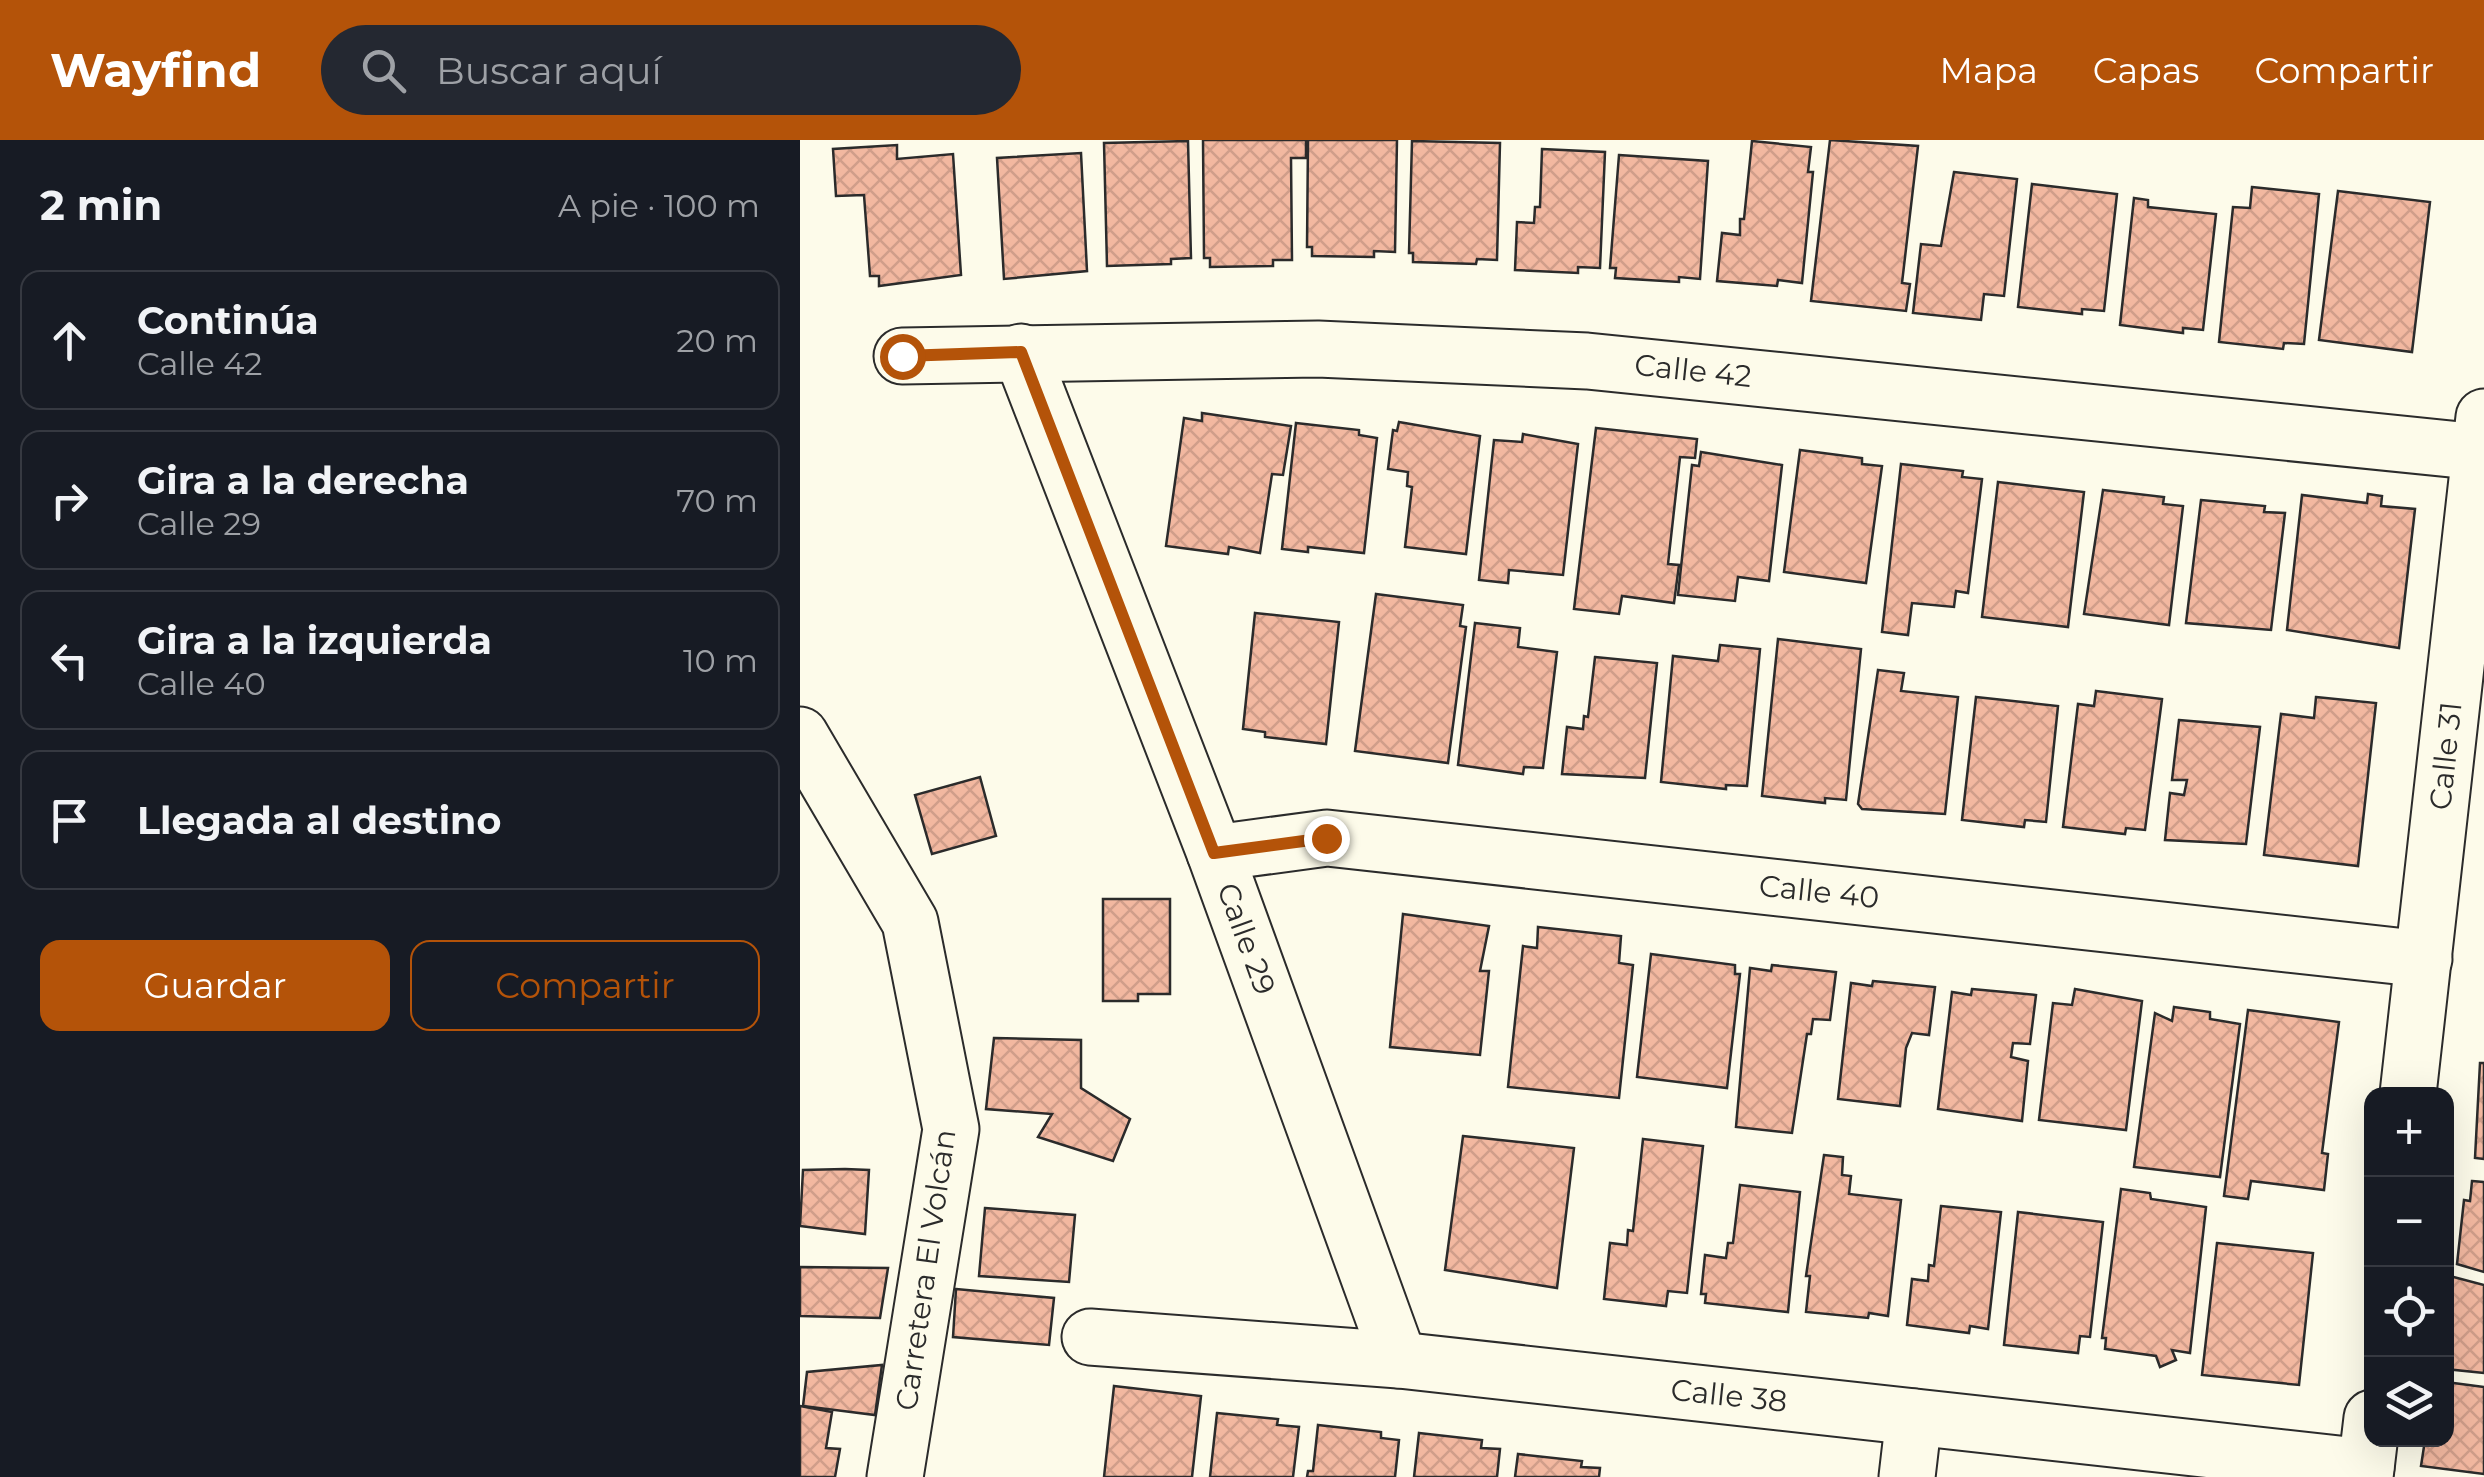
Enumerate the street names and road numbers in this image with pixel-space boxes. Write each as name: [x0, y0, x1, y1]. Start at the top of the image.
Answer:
street label: Calle 42: [1633, 346, 1753, 395]
street label: Calle 31: [2421, 700, 2470, 812]
street label: Calle 40: [1757, 867, 1881, 916]
street label: Calle 29: [1209, 878, 1284, 1000]
street label: Carretera El Volcán: [887, 1127, 964, 1413]
street label: Calle 38: [1669, 1371, 1789, 1420]

